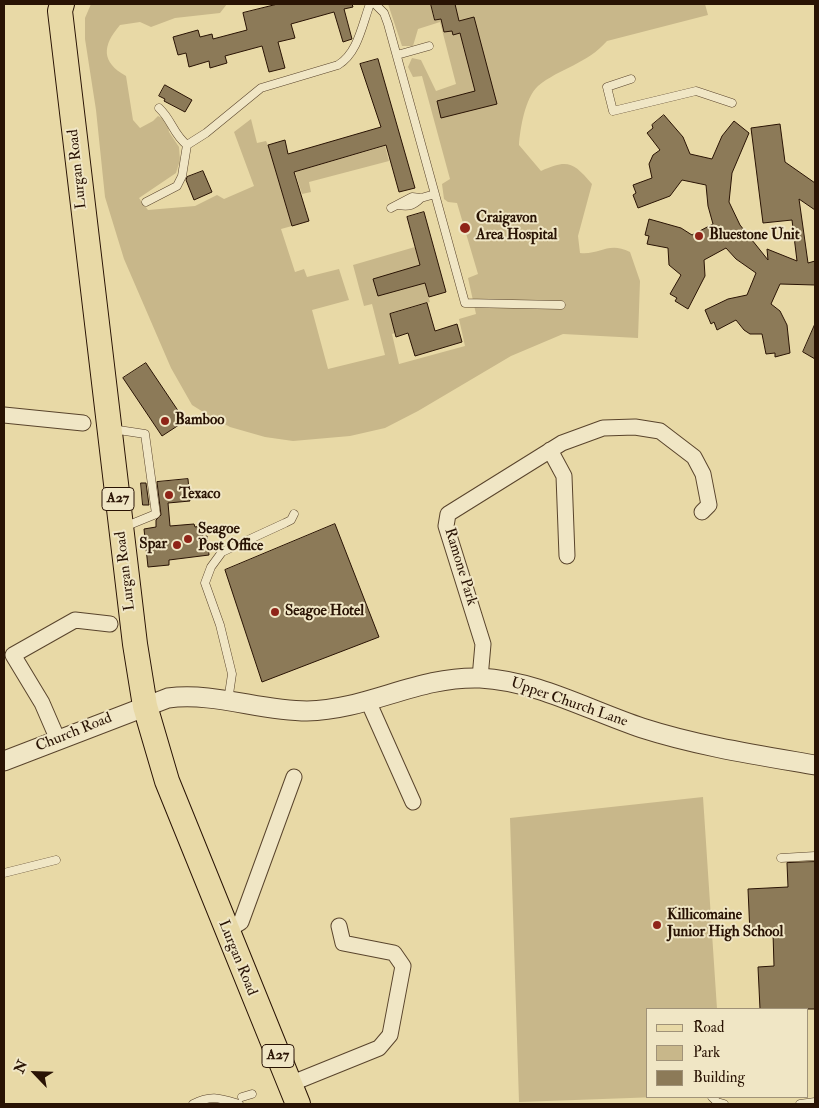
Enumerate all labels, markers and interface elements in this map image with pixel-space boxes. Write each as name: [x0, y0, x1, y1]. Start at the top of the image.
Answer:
street label: Lurgan Road: [65, 128, 91, 210]
place label: Craigavon Area Hospital: [476, 210, 557, 245]
marker: Craigavon Area Hospital: [458, 221, 472, 235]
place label: Bluestone Unit: [709, 227, 800, 245]
marker: Bluestone Unit: [693, 230, 705, 242]
place label: Bamboo: [175, 412, 224, 430]
marker: Bamboo: [159, 415, 171, 427]
place label: Texaco: [179, 486, 221, 504]
road number: A27: [102, 488, 134, 510]
marker: Texaco: [163, 489, 175, 501]
place label: Seagoe Post Office: [198, 521, 263, 556]
street label: Ramone Park: [440, 526, 480, 608]
street label: Lurgan Road: [112, 530, 140, 612]
marker: Seagoe Post Office: [182, 533, 194, 545]
place label: Spar: [139, 536, 167, 554]
marker: Spar: [171, 539, 183, 551]
place label: Seagoe Hotel: [285, 603, 364, 621]
marker: Seagoe Hotel: [269, 606, 281, 618]
street label: Upper Church Lane: [508, 675, 630, 731]
street label: Church Road: [33, 710, 115, 756]
place label: Killicomaine Junior High School: [667, 907, 783, 942]
street label: Lurgan Road: [214, 918, 260, 998]
marker: Killicomaine Junior High School: [651, 919, 663, 931]
legend: [646, 1008, 809, 1098]
text: Road: [693, 1018, 724, 1037]
text: Park: [693, 1043, 720, 1062]
road number: A27: [262, 1044, 294, 1068]
north arrow: [10, 1048, 60, 1098]
text: N: [11, 1058, 31, 1076]
text: Building: [693, 1068, 745, 1087]

